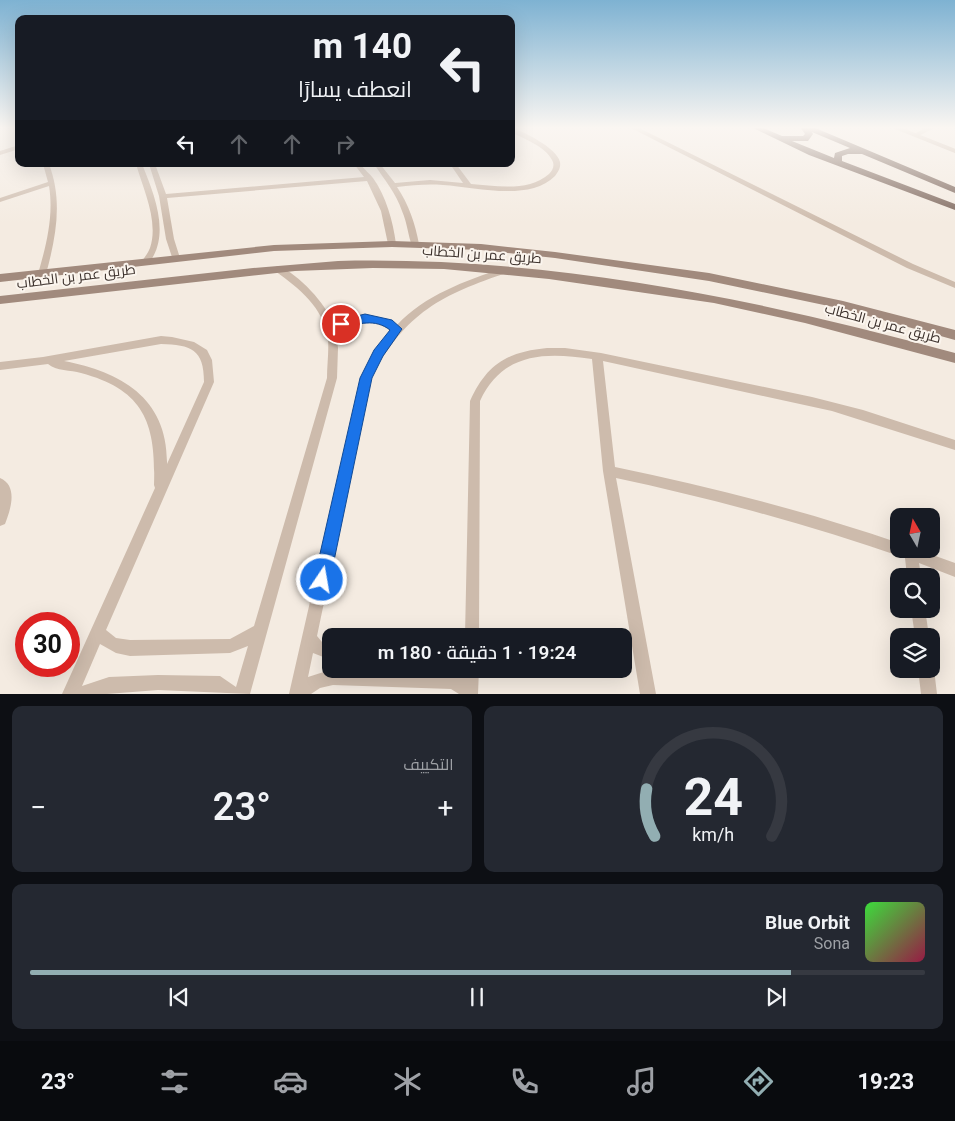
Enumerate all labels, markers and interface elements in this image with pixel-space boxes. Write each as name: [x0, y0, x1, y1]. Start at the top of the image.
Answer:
text: 140 m: [313, 26, 412, 67]
icon: left: [430, 35, 495, 100]
text: انعطف يسارًا: [298, 77, 412, 102]
icon: left: [172, 130, 200, 158]
icon: ahead: [225, 130, 253, 158]
icon: ahead: [278, 130, 306, 158]
icon: right: [331, 130, 359, 158]
street label: طريق عمر بن الخطاب: [422, 242, 542, 267]
street label: طريق عمر بن الخطاب: [16, 261, 136, 292]
street label: طريق عمر بن الخطاب: [823, 300, 943, 347]
pin: [320, 303, 362, 345]
icon: arrive: [327, 310, 355, 338]
north arrow: [890, 508, 940, 558]
map controls: [890, 508, 940, 678]
position arrow: [295, 553, 347, 605]
button: search: [890, 568, 940, 618]
speed limit sign: 30: [15, 612, 80, 677]
button: layers: [890, 628, 940, 678]
text: 19:24 · 1 دقيقة · 180 m: [378, 641, 576, 664]
text: التكييف: [403, 755, 454, 774]
text: 24: [683, 767, 743, 828]
text: 23°: [213, 785, 271, 829]
text: −: [30, 791, 46, 824]
text: +: [438, 791, 453, 824]
text: km/h: [692, 824, 734, 845]
text: Blue Orbit: [765, 911, 850, 934]
text: Sona: [814, 934, 850, 953]
icon: previous: [165, 983, 193, 1011]
icon: pause: [463, 983, 491, 1011]
icon: next: [762, 983, 790, 1011]
icon: filters: [157, 1064, 192, 1099]
icon: car: [273, 1064, 308, 1099]
icon: climate: [390, 1064, 425, 1099]
icon: phone: [507, 1064, 542, 1099]
icon: music: [624, 1064, 659, 1099]
icon: directions: [741, 1064, 776, 1099]
text: 23°: [41, 1069, 75, 1094]
text: 19:23: [857, 1069, 914, 1094]

